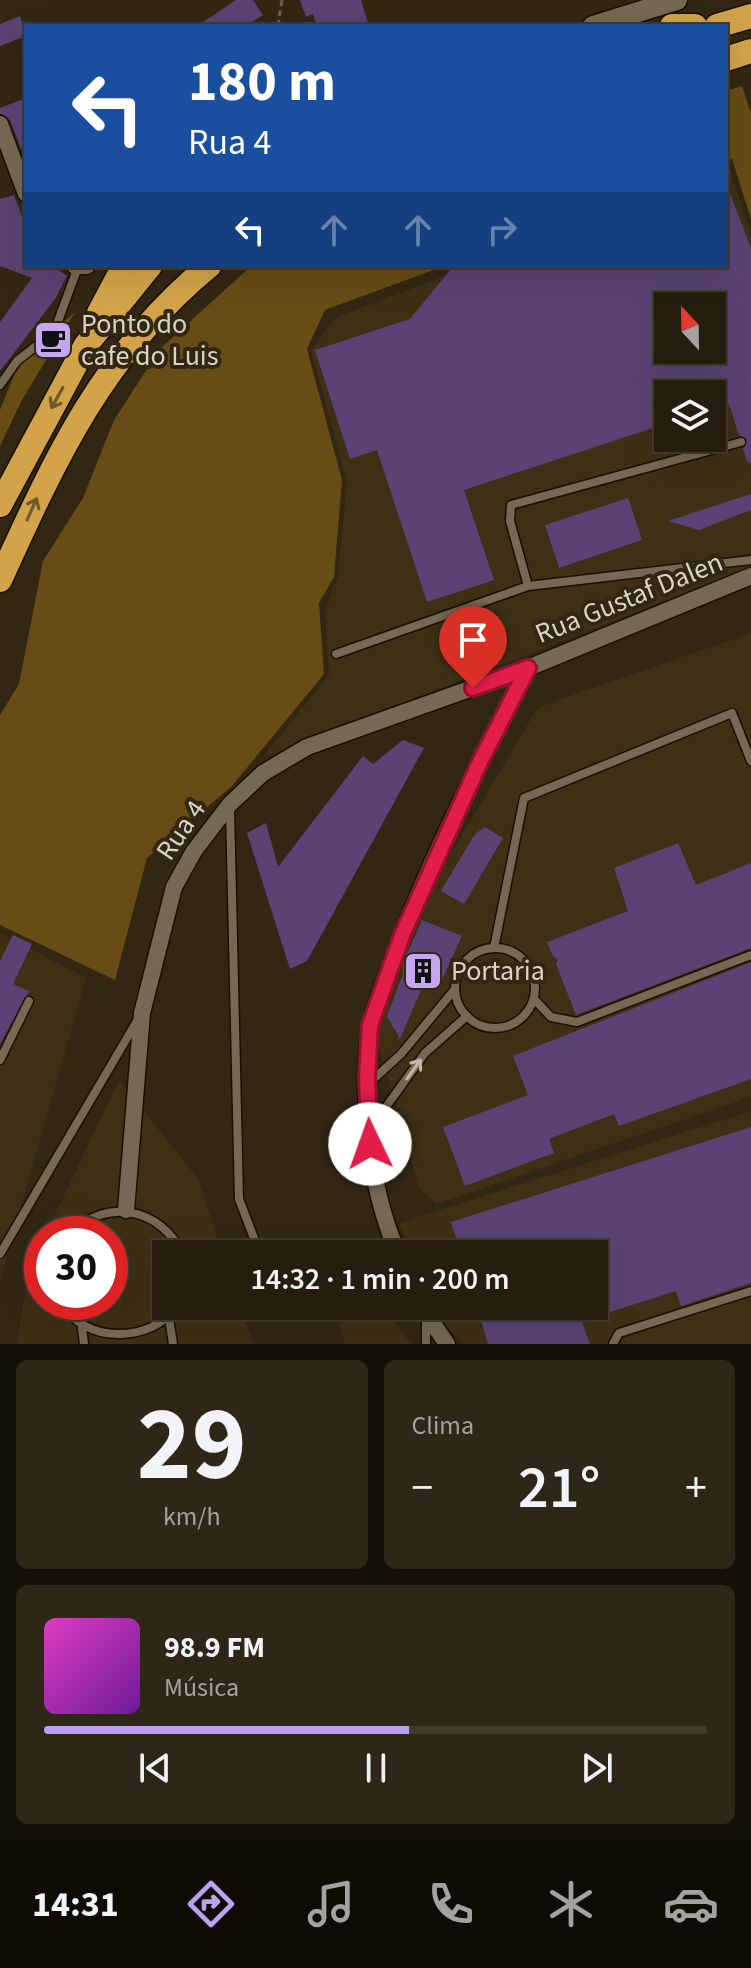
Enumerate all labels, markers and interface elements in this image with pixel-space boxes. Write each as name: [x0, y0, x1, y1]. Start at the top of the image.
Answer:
text: 180 m: [188, 43, 336, 122]
icon: left: [56, 56, 160, 160]
text: Rua 4: [188, 117, 271, 168]
icon: left: [228, 208, 272, 252]
icon: ahead: [312, 208, 356, 252]
icon: ahead: [396, 208, 440, 252]
icon: right: [480, 208, 524, 252]
north arrow: [654, 292, 726, 364]
map controls: [654, 292, 726, 452]
place label: Ponto do cafe do Luis: [81, 304, 218, 376]
cafe icon: Ponto do cafe do Luis: [32, 319, 74, 361]
button: layers: [654, 380, 726, 452]
one-way arrow: [49, 386, 65, 409]
one-way arrow: [25, 498, 40, 522]
street label: Rua Gustaf Dalen: [529, 542, 729, 654]
pin: [439, 606, 507, 688]
icon: arrive: [451, 618, 495, 662]
street label: Rua 4: [146, 792, 216, 868]
building icon: Portaria: [402, 950, 444, 992]
place label: Portaria: [451, 951, 545, 991]
one-way arrow: [405, 1059, 422, 1080]
position arrow: [328, 1102, 412, 1186]
speed limit sign: 30: [24, 1216, 128, 1320]
text: 14:32 · 1 min · 200 m: [250, 1258, 510, 1301]
text: 29: [137, 1372, 247, 1520]
text: Clima: [412, 1407, 474, 1444]
text: 21°: [518, 1446, 600, 1531]
text: −: [412, 1457, 433, 1520]
text: +: [685, 1457, 707, 1520]
text: km/h: [163, 1498, 221, 1535]
text: 98.9 FM: [164, 1626, 265, 1669]
text: Música: [164, 1669, 239, 1706]
icon: previous: [133, 1746, 177, 1790]
icon: pause: [354, 1746, 398, 1790]
icon: next: [575, 1746, 619, 1790]
icon: directions: [183, 1876, 239, 1932]
icon: music: [303, 1876, 359, 1932]
icon: phone: [423, 1876, 479, 1932]
icon: climate: [543, 1876, 599, 1932]
icon: car: [663, 1876, 719, 1932]
text: 14:31: [32, 1879, 119, 1930]

